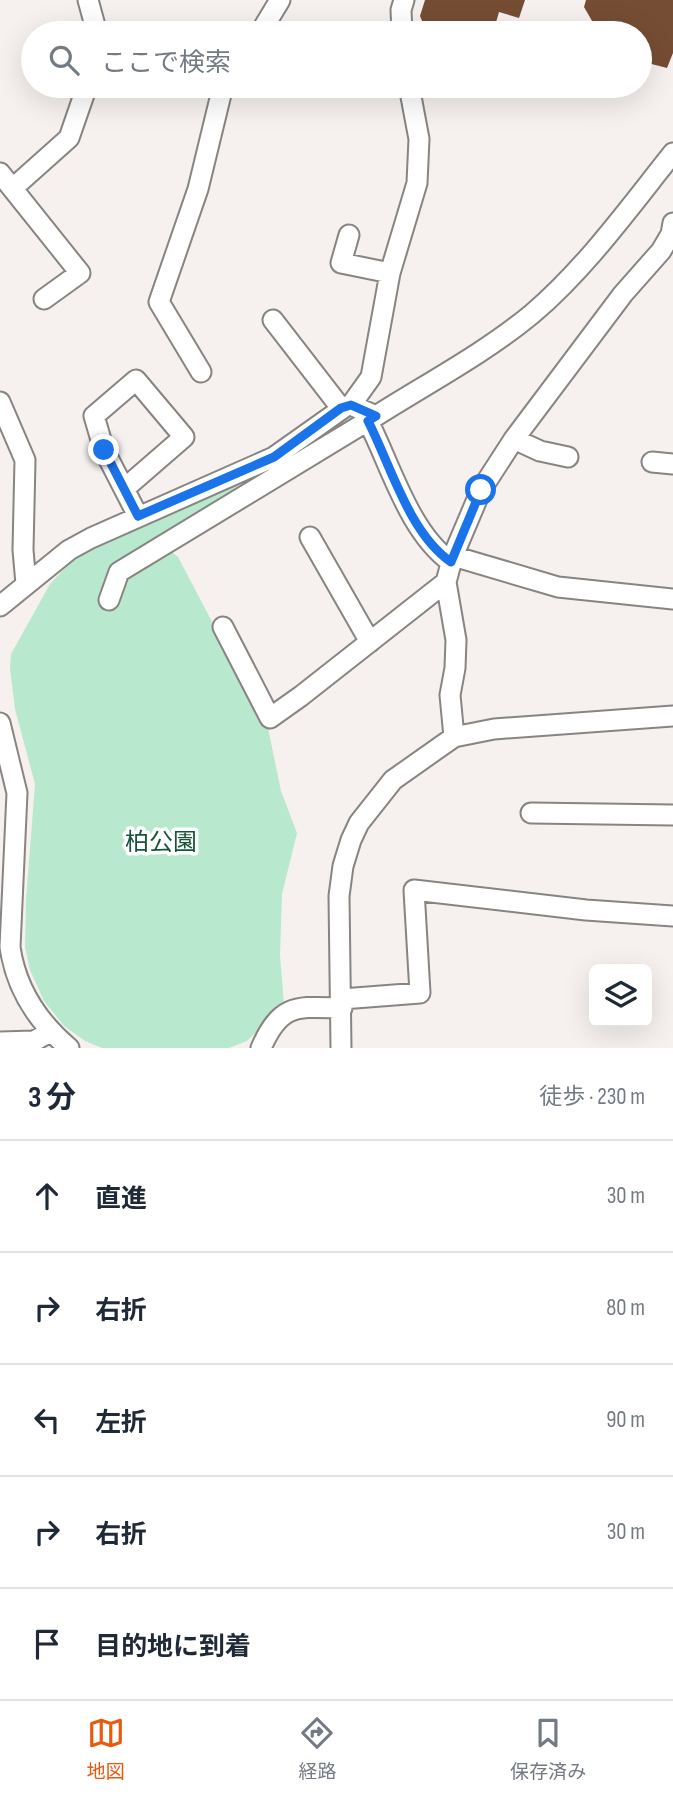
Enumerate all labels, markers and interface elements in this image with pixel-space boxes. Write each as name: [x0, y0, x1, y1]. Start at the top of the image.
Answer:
search box: [21, 21, 652, 98]
icon: search: [45, 41, 83, 79]
text: ここで検索: [101, 48, 231, 79]
route end: [88, 434, 119, 465]
route start: [465, 474, 496, 505]
park label: 柏公園: [125, 828, 197, 857]
map controls: [589, 964, 652, 1027]
button: layers: [589, 964, 652, 1027]
text: 3 分: [28, 1080, 76, 1116]
text: 徒歩 · 230 m: [539, 1083, 645, 1111]
icon: ahead: [28, 1177, 66, 1215]
text: 30 m: [607, 1182, 645, 1210]
text: 直進: [95, 1184, 147, 1215]
icon: right: [28, 1289, 66, 1327]
text: 80 m: [606, 1294, 645, 1322]
text: 右折: [95, 1296, 147, 1327]
icon: left: [28, 1401, 66, 1439]
text: 90 m: [606, 1406, 645, 1434]
text: 左折: [95, 1408, 147, 1439]
icon: right: [28, 1513, 66, 1551]
text: 30 m: [607, 1518, 645, 1546]
text: 右折: [95, 1520, 147, 1551]
icon: arrive: [28, 1625, 66, 1663]
text: 目的地に到着: [95, 1632, 251, 1663]
tab: 地図: [87, 1714, 125, 1784]
tab: 経路: [298, 1714, 336, 1784]
tab: 保存済み: [510, 1714, 586, 1784]

